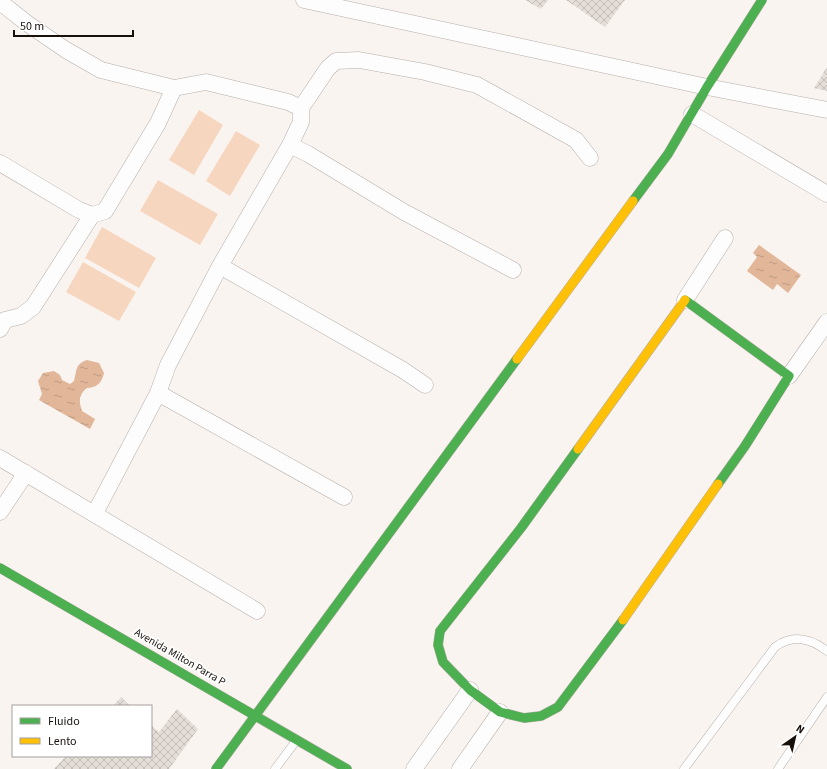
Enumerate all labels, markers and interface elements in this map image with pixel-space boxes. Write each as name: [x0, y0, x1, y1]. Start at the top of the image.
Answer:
scale bar: [14, 12, 133, 38]
text: 50 m: [20, 18, 44, 35]
street label: Avenida Milton Parra P: [132, 625, 228, 689]
legend: [12, 705, 152, 757]
text: Fluido: [48, 713, 80, 730]
north arrow: [775, 717, 815, 757]
text: N: [793, 721, 808, 737]
text: Lento: [48, 733, 77, 750]

